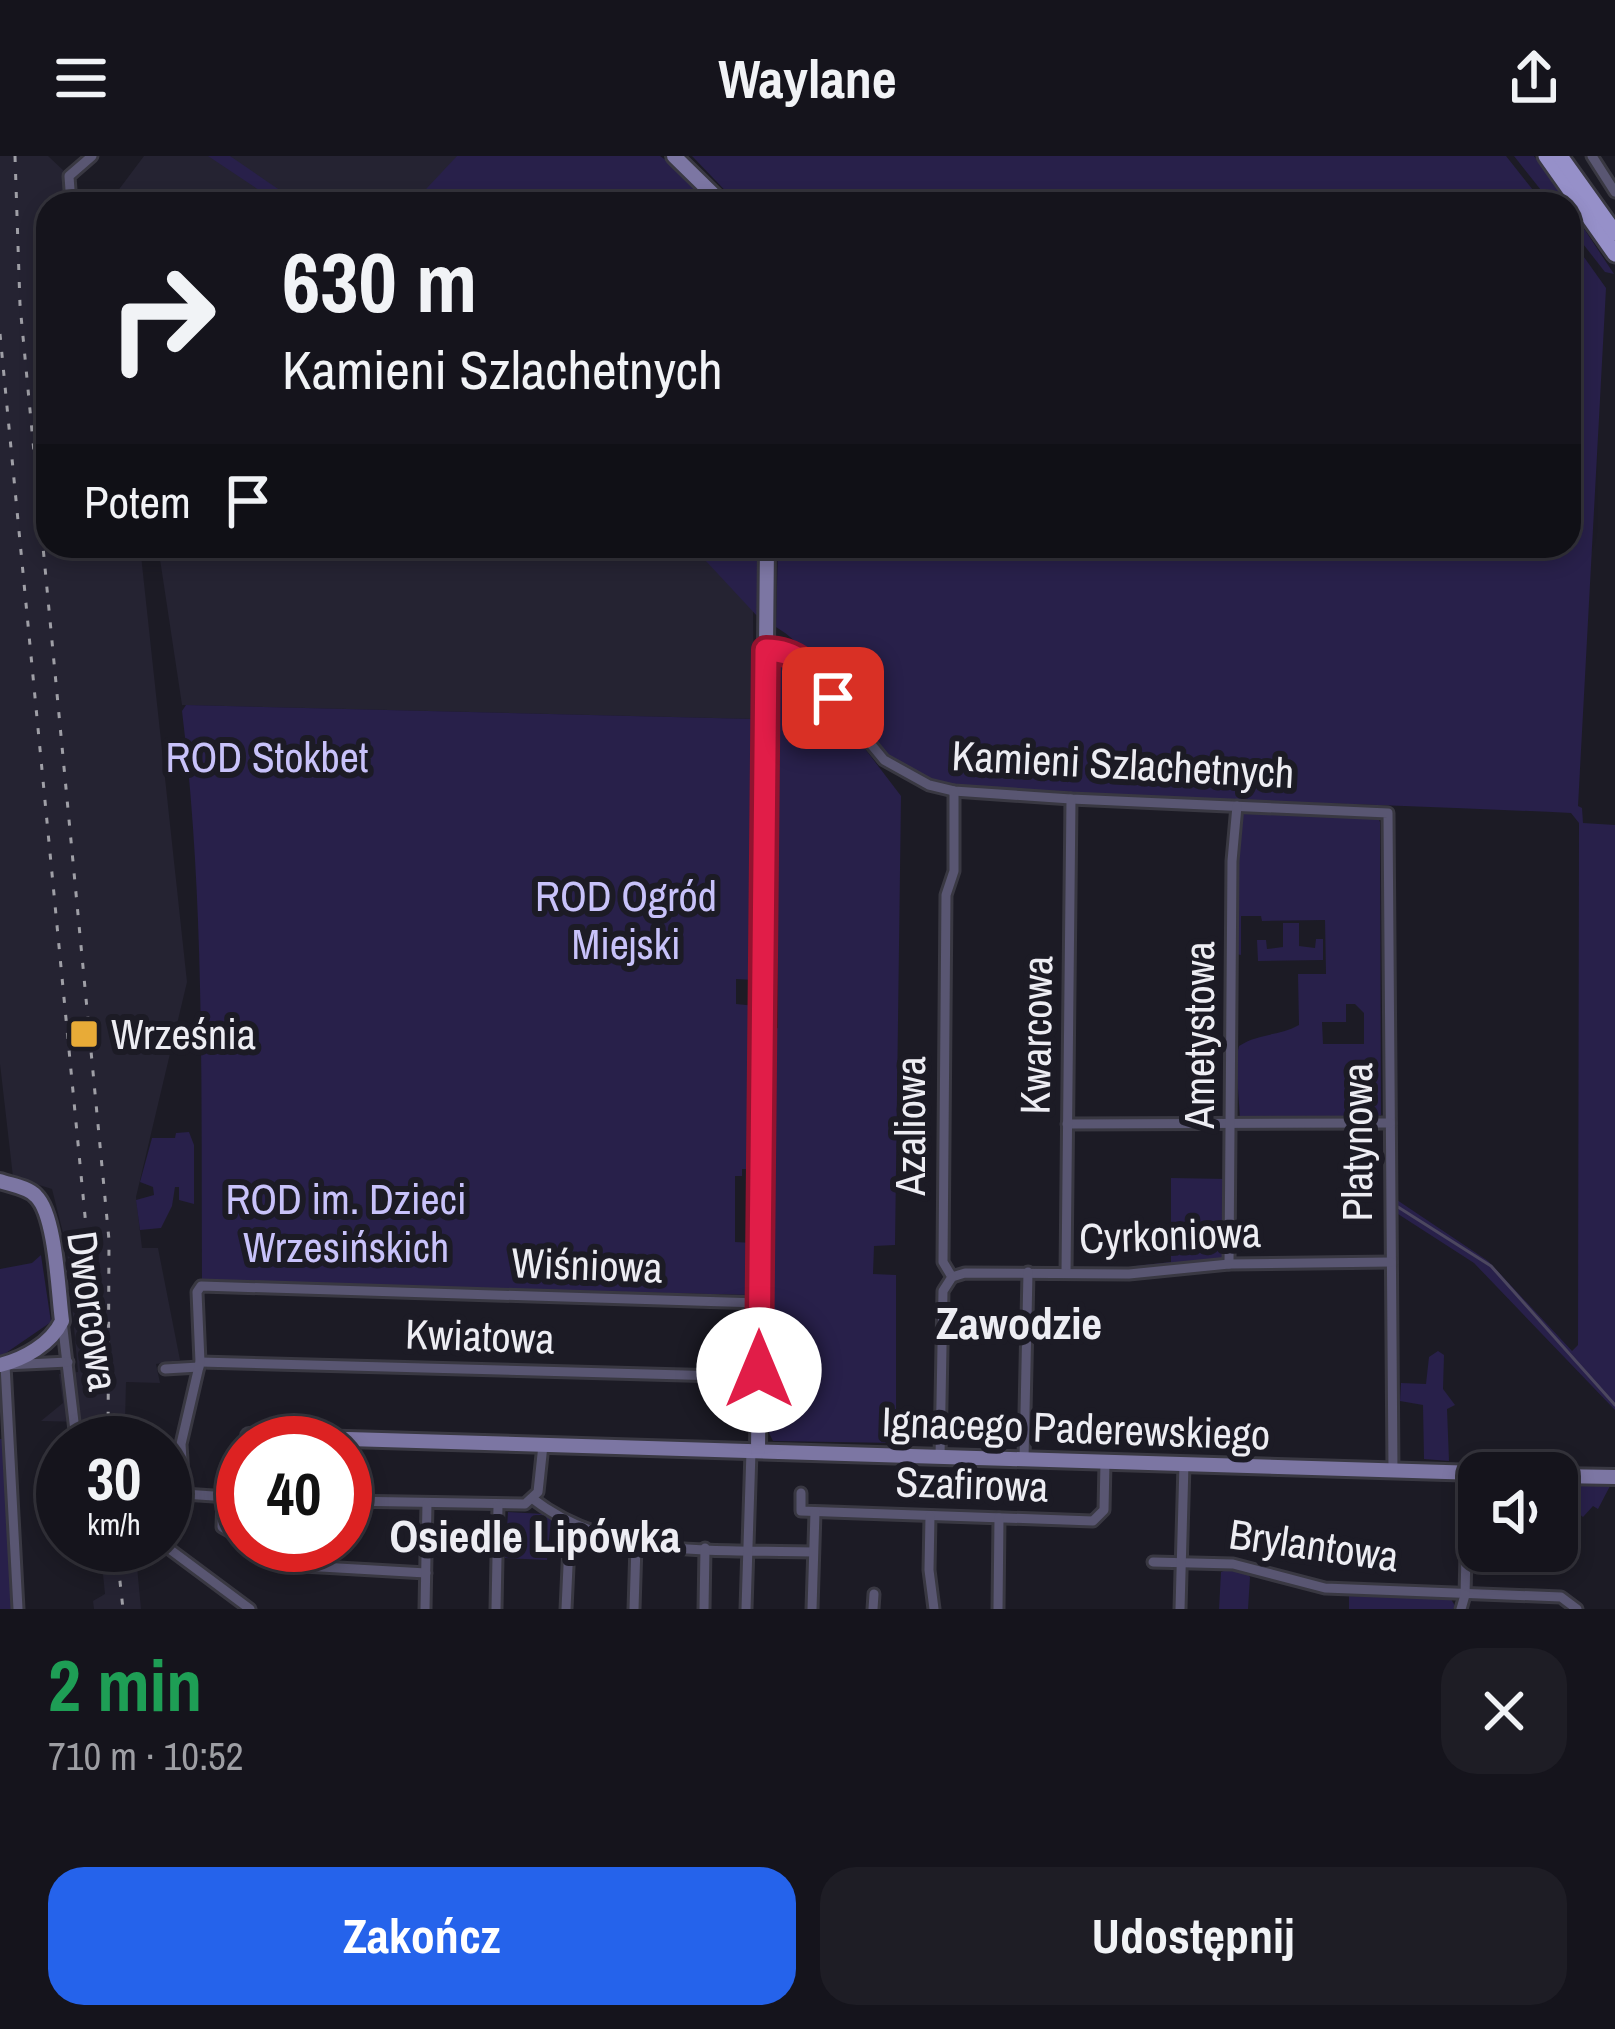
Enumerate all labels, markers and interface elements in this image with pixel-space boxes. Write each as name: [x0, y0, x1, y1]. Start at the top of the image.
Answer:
text: Waylane: [718, 42, 897, 115]
icon: menu: [48, 45, 114, 111]
icon: share: [1501, 45, 1567, 111]
text: 630 m: [282, 225, 477, 338]
icon: right: [84, 240, 240, 396]
text: Kamieni Szlachetnych: [282, 333, 723, 406]
icon: arrive: [215, 468, 281, 534]
text: Potem: [84, 471, 191, 532]
pin: [782, 647, 884, 749]
icon: arrive: [800, 665, 866, 731]
street label: Kamieni Szlachetnych: [950, 727, 1296, 801]
park label: ROD Stokbet: [166, 729, 368, 785]
park label: ROD Ogród Miejski: [535, 868, 717, 972]
street label: Ametystowa: [1171, 941, 1227, 1130]
street label: Kwarcowa: [1007, 955, 1065, 1115]
place label: Września: [111, 1006, 256, 1062]
marker: Września: [68, 1018, 100, 1050]
street label: Azaliowa: [882, 1056, 938, 1197]
street label: Platynowa: [1329, 1063, 1385, 1221]
park label: ROD im. Dzieci Wrzesińskich: [225, 1171, 467, 1275]
street label: Cyrkoniowa: [1078, 1204, 1262, 1266]
street label: Dworcowa: [54, 1228, 132, 1394]
street label: Wiśniowa: [510, 1234, 664, 1296]
district label: Zawodzie: [936, 1292, 1102, 1353]
street label: Kwiatowa: [404, 1305, 556, 1367]
position arrow: [696, 1307, 822, 1433]
street label: Ignacego Paderewskiego: [881, 1393, 1271, 1463]
speed limit sign: 40: [216, 1416, 372, 1572]
text: 30: [87, 1438, 141, 1519]
map controls: [1458, 1452, 1578, 1572]
button: sound: [1458, 1452, 1578, 1572]
street label: Szafirowa: [894, 1453, 1050, 1515]
text: km/h: [87, 1504, 141, 1544]
district label: Osiedle Lipówka: [389, 1505, 681, 1566]
street label: Brylantowa: [1226, 1505, 1402, 1585]
text: 2 min: [48, 1636, 202, 1733]
button: close: [1441, 1648, 1567, 1774]
text: 710 m · 10:52: [48, 1730, 244, 1782]
button: Zakończ: [48, 1867, 796, 2005]
button: Udostępnij: [820, 1867, 1567, 2005]

